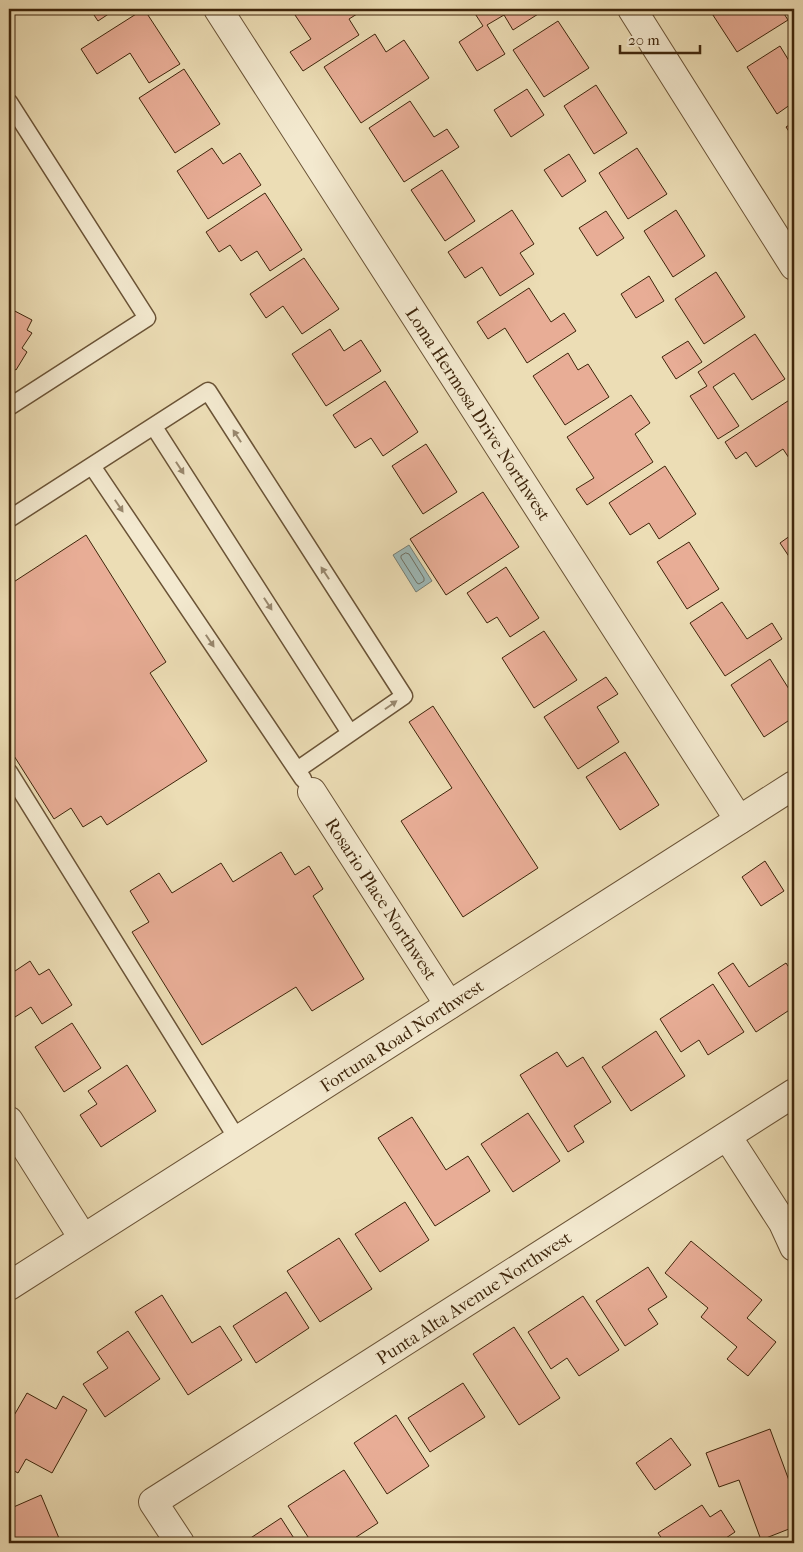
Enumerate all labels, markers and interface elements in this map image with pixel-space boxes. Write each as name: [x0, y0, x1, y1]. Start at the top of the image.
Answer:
scale bar: [620, 22, 700, 54]
text: 20 m: [628, 31, 660, 49]
street label: Loma Hermosa Drive Northwest: [401, 304, 555, 525]
one-way arrow: [232, 429, 242, 443]
one-way arrow: [175, 461, 185, 474]
one-way arrow: [114, 500, 124, 513]
one-way arrow: [320, 566, 330, 579]
one-way arrow: [263, 598, 273, 611]
one-way arrow: [205, 634, 215, 648]
one-way arrow: [384, 700, 397, 710]
street label: Rosario Place Northwest: [320, 814, 441, 985]
street label: Fortuna Road Northwest: [317, 975, 488, 1097]
street label: Punta Alta Avenue Northwest: [373, 1227, 576, 1369]

